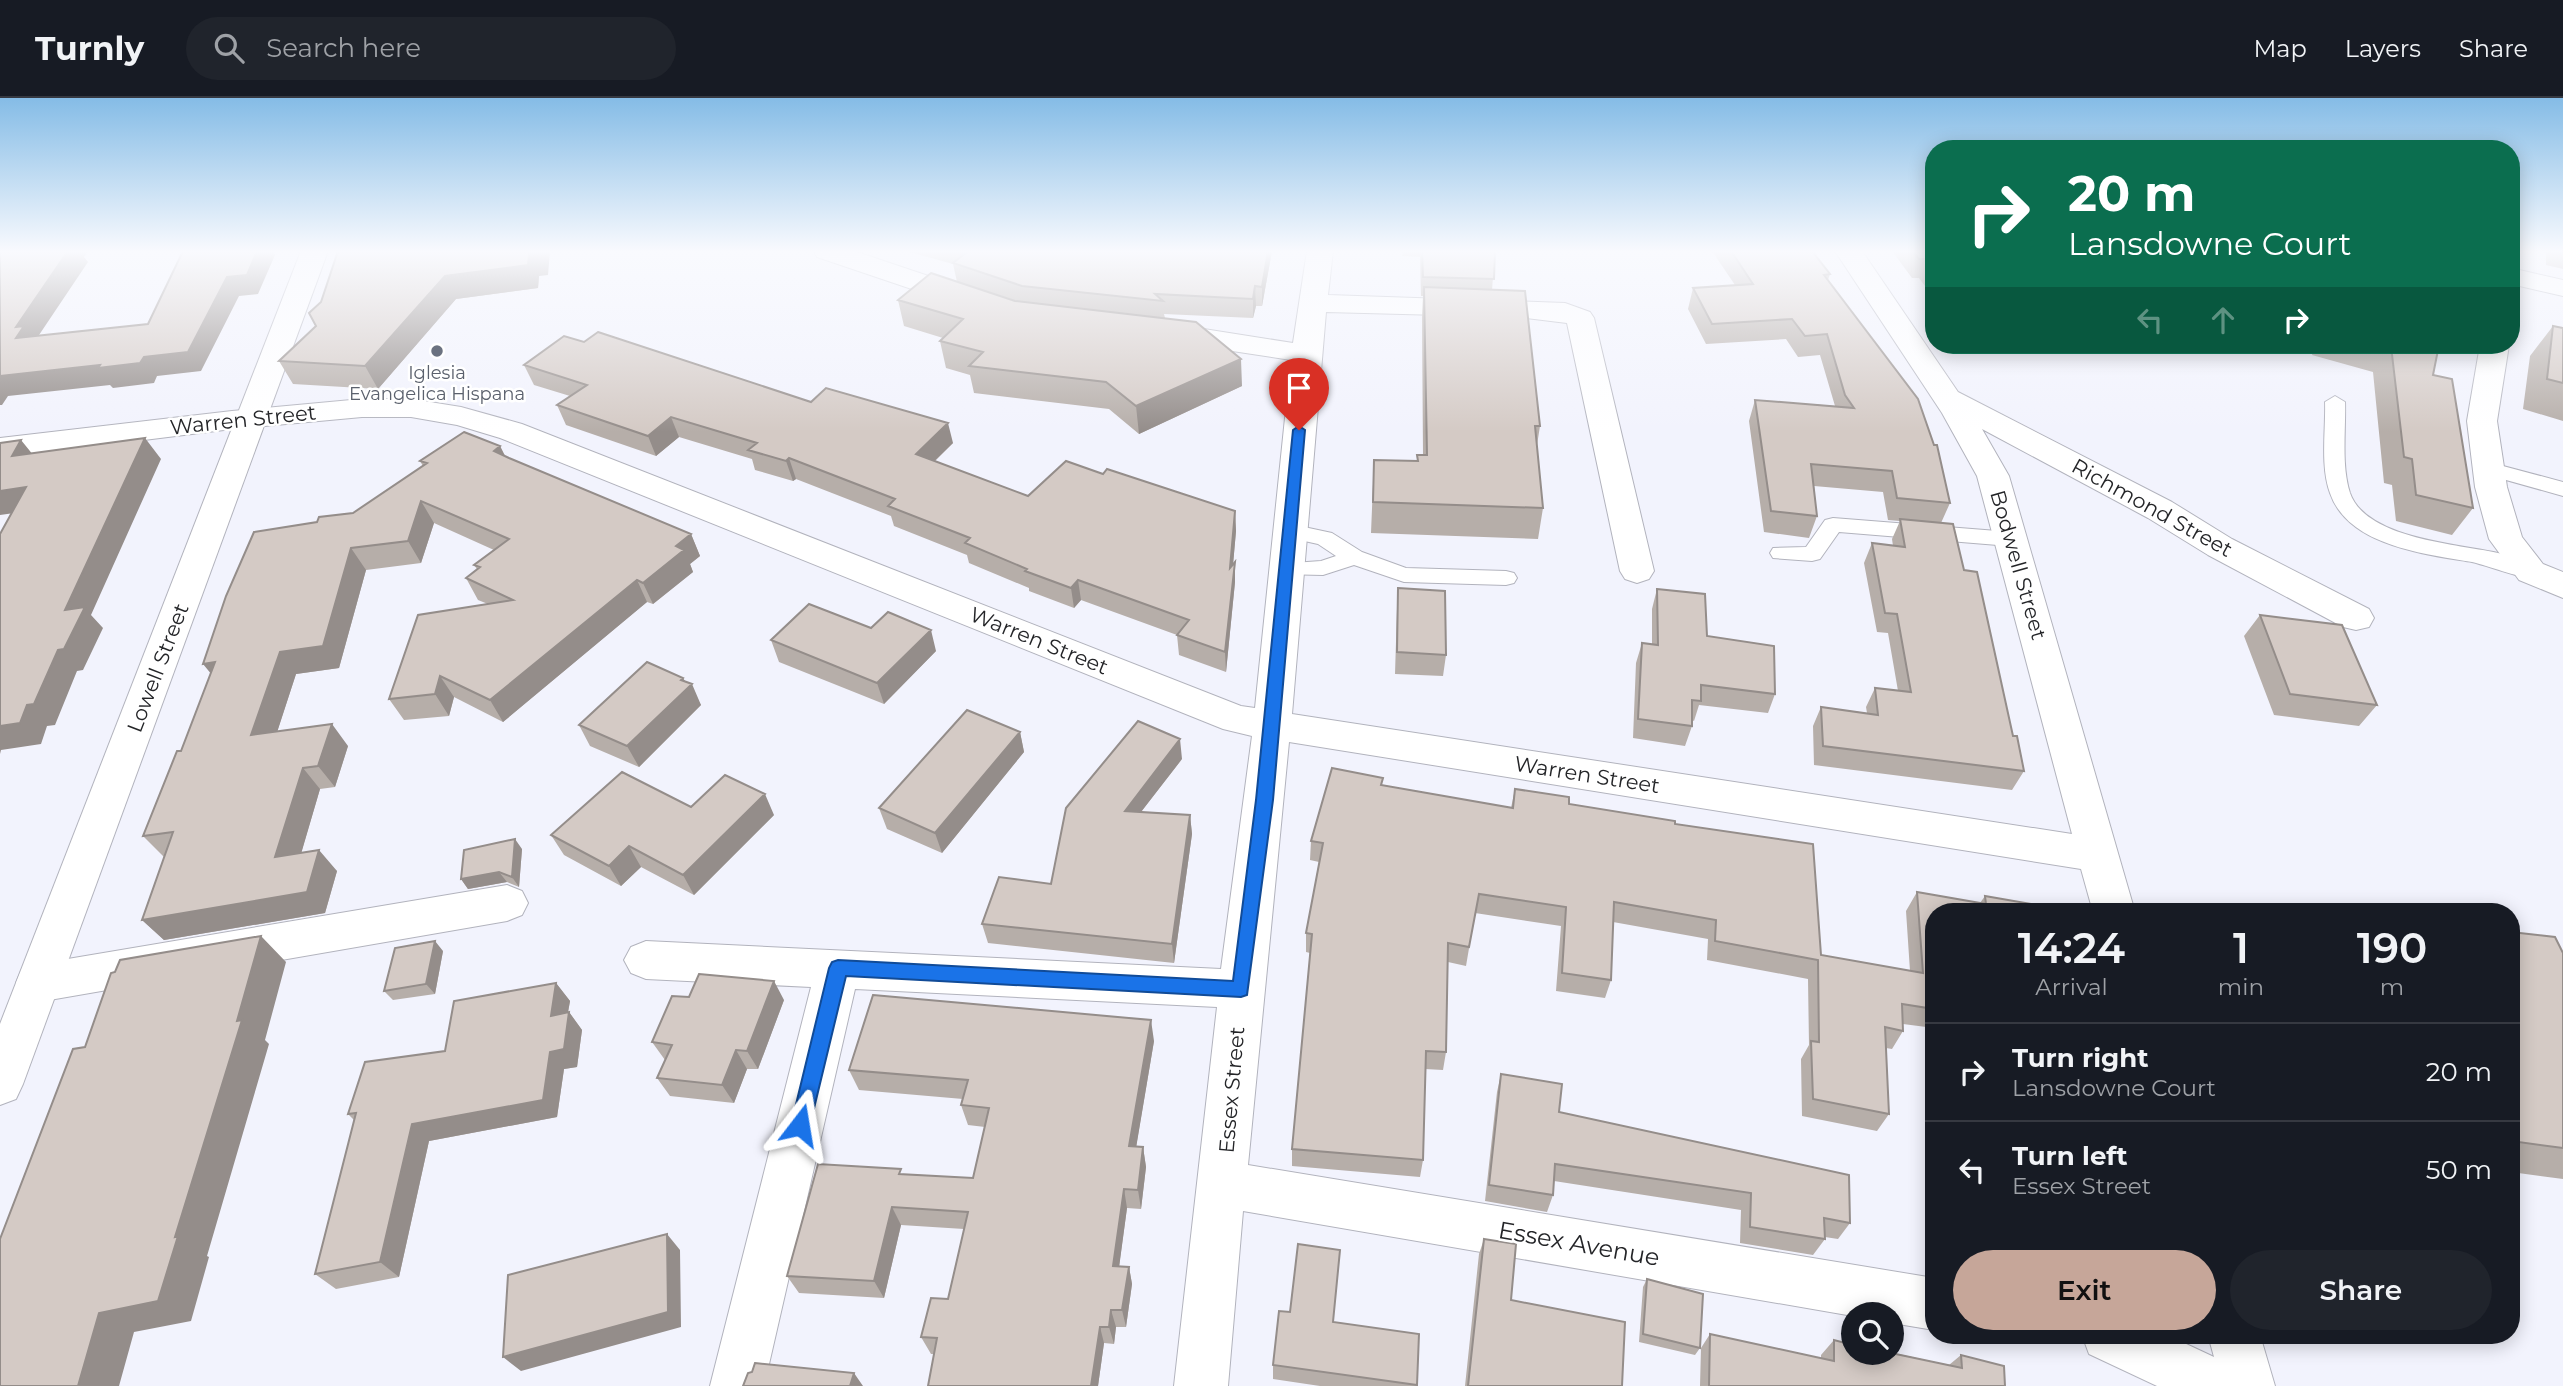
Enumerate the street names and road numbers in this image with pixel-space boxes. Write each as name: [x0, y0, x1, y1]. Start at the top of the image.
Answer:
street label: Warren Street: [169, 399, 317, 440]
street label: Richmond Street: [2068, 453, 2237, 562]
street label: Bodwell Street: [1985, 487, 2052, 642]
street label: Lowell Street: [121, 600, 194, 736]
street label: Warren Street: [966, 601, 1112, 680]
street label: Warren Street: [1513, 751, 1662, 798]
street label: Essex Street: [1214, 1026, 1249, 1154]
street label: Essex Avenue: [1496, 1215, 1662, 1272]

